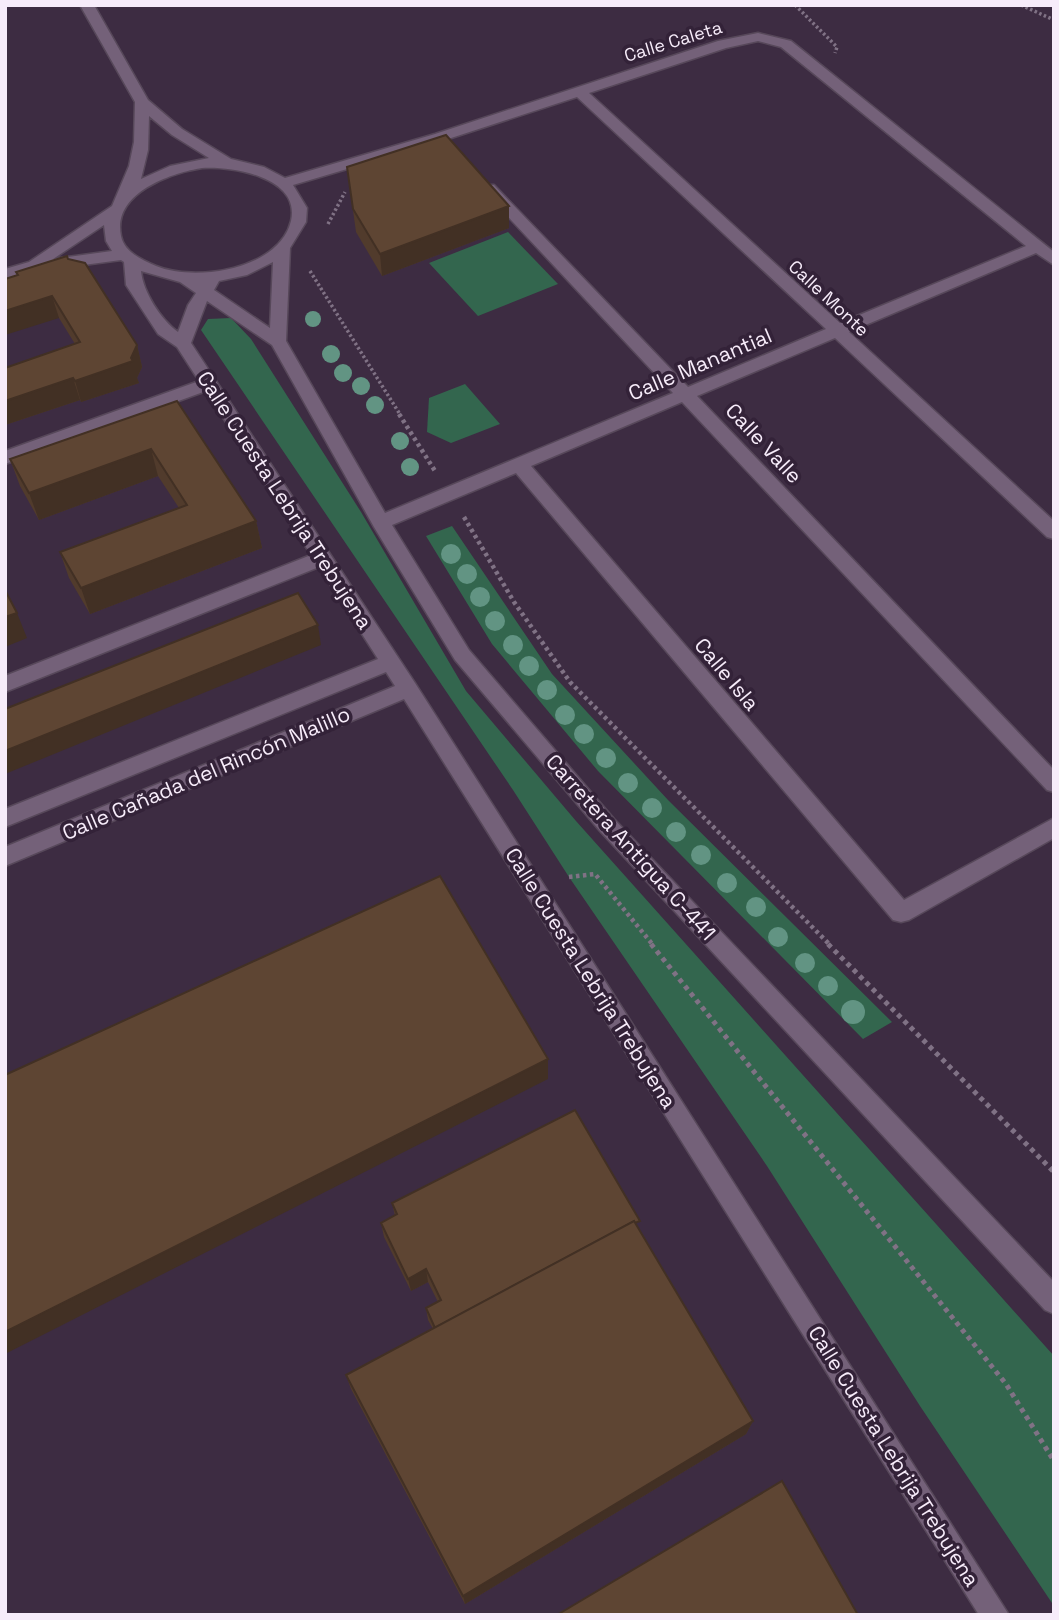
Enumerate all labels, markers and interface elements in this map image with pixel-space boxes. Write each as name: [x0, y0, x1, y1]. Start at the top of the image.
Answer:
street label: Calle Caleta: [621, 15, 725, 67]
street label: Calle Monte: [784, 255, 874, 341]
street label: Calle Manantial: [624, 322, 776, 406]
street label: Calle Cuesta Lebrija Trebujena: [191, 366, 379, 634]
street label: Calle Valle: [720, 397, 808, 489]
street label: Calle Isla: [689, 632, 765, 716]
street label: Calle Cañada del Rincón Malillo: [58, 700, 354, 846]
street label: Carretera Antigua C-441: [540, 748, 722, 946]
street label: Calle Cuesta Lebrija Trebujena: [499, 843, 683, 1113]
street label: Calle Cuesta Lebrija Trebujena: [802, 1321, 986, 1591]

